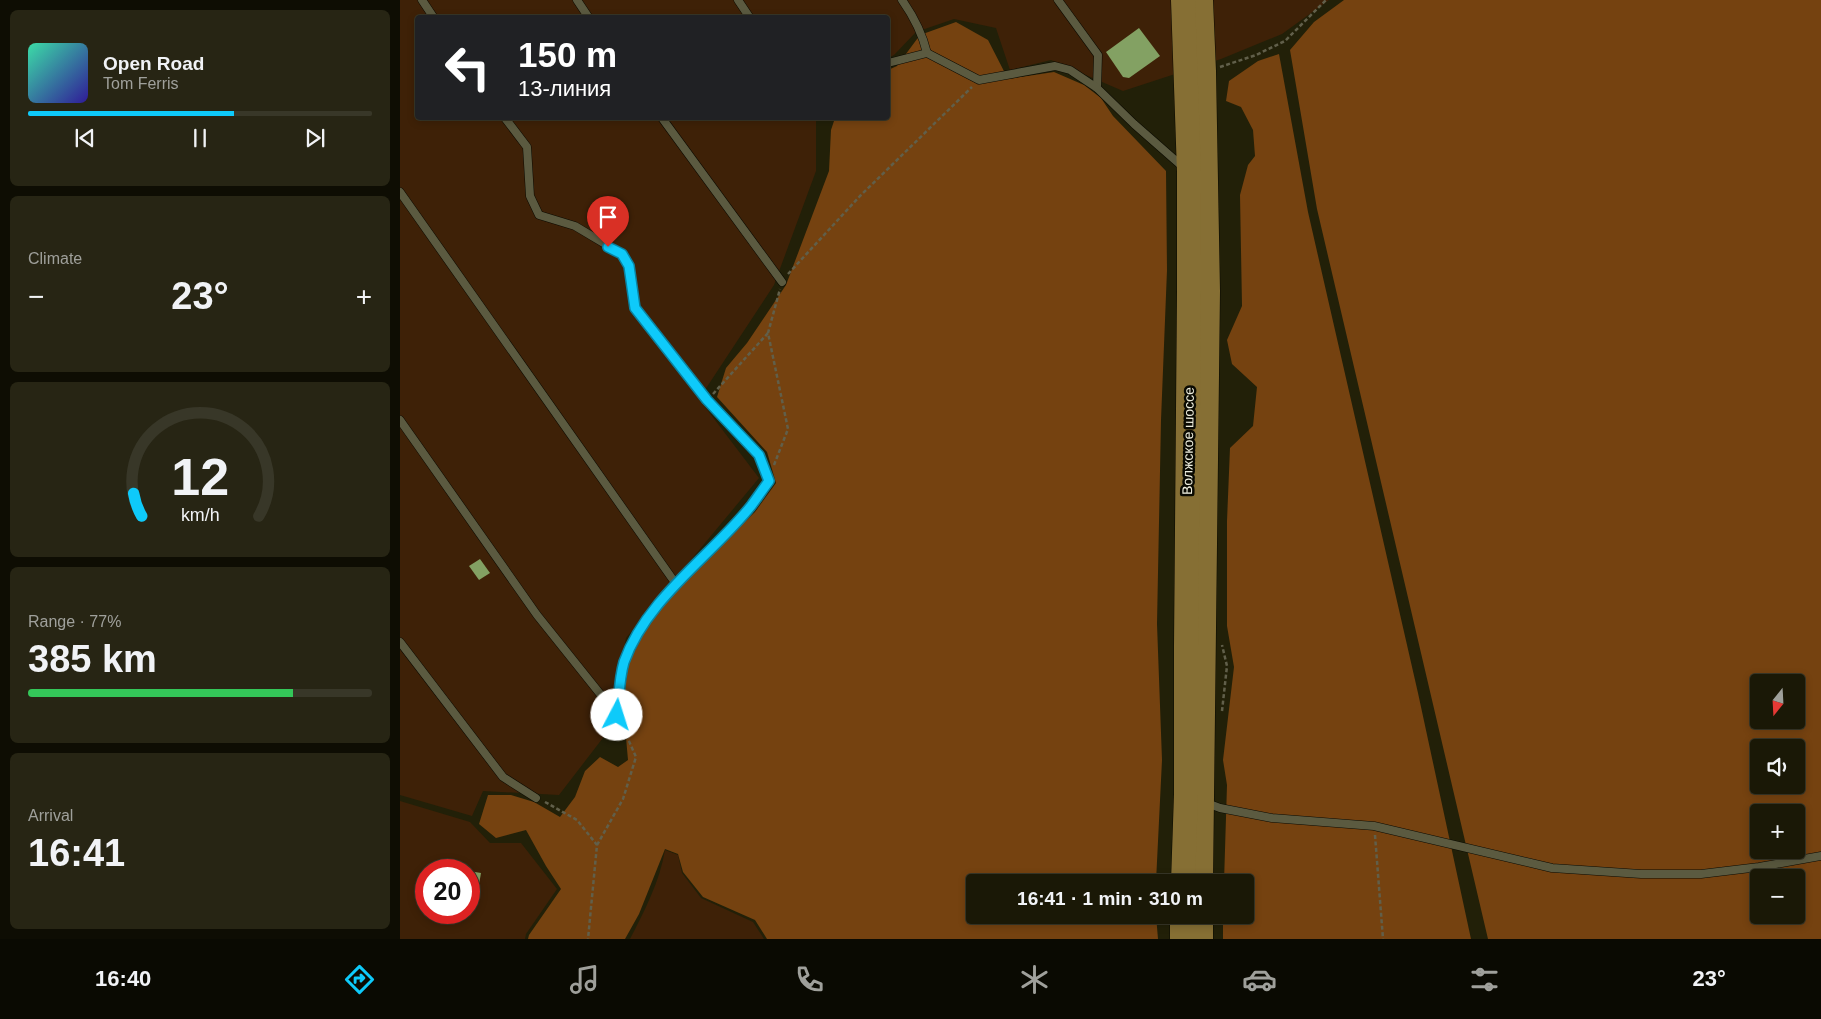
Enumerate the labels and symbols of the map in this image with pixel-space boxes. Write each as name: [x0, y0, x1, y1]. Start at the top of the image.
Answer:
pin: [587, 196, 629, 247]
street label: Волжское шоссе: [1179, 387, 1197, 495]
north arrow: [1750, 674, 1805, 729]
position arrow: [590, 688, 642, 740]
speed limit sign: 20: [415, 859, 480, 924]

